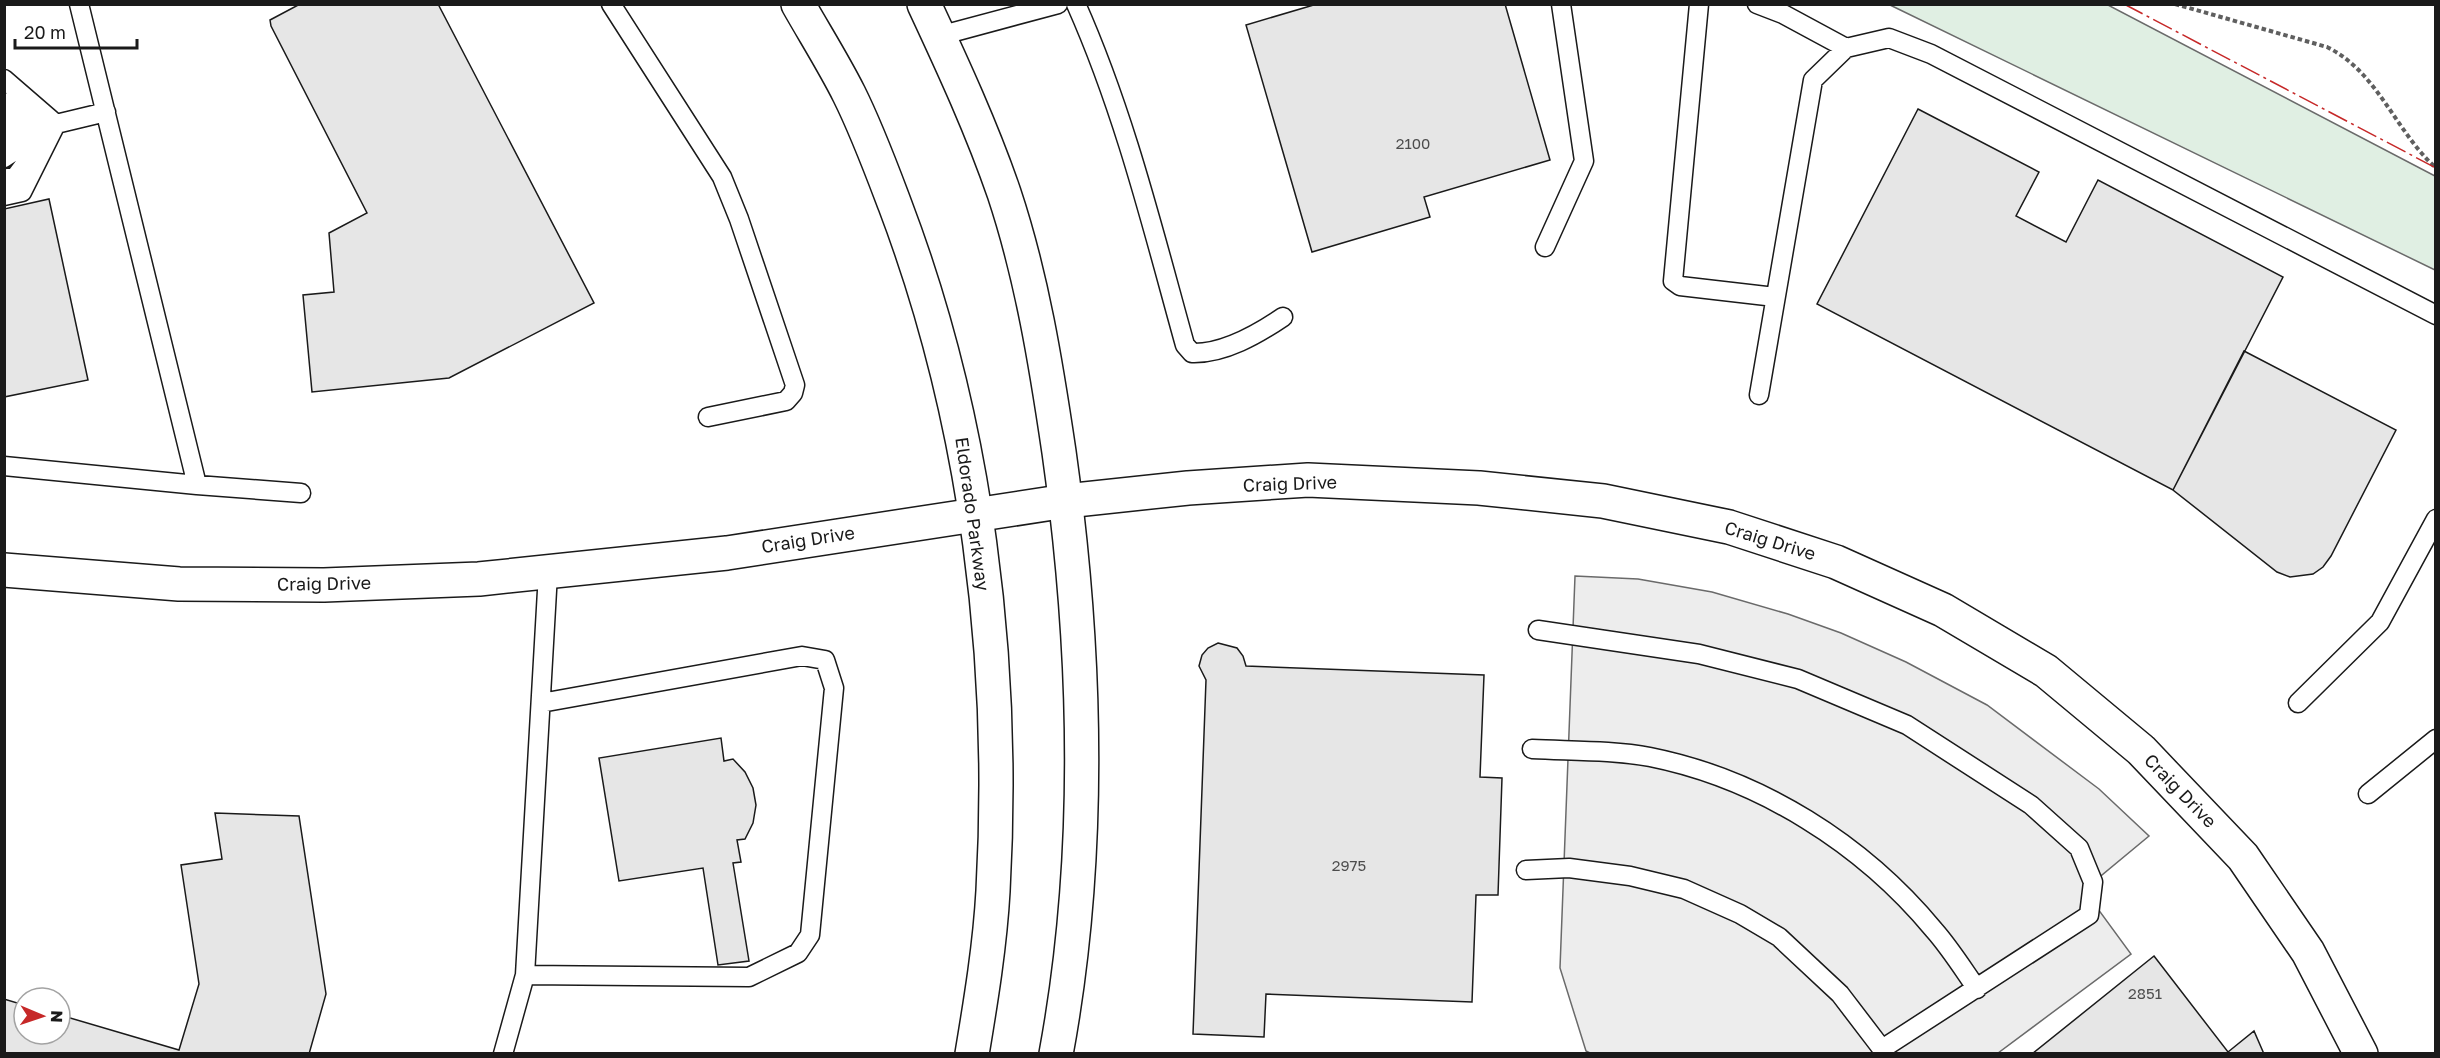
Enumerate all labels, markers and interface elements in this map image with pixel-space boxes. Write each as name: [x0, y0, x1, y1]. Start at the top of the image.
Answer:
scale bar: [15, 12, 136, 50]
text: 20 m: [24, 21, 66, 43]
house number: 2100: [1396, 134, 1430, 152]
street label: Eldorado Parkway: [951, 436, 995, 592]
street label: Craig Drive: [1242, 470, 1337, 496]
street label: Craig Drive: [1722, 516, 1819, 564]
street label: Craig Drive: [760, 521, 856, 557]
street label: Craig Drive: [277, 571, 371, 595]
street label: Craig Drive: [2140, 749, 2221, 832]
house number: 2975: [1332, 856, 1366, 874]
house number: 2851: [2128, 984, 2162, 1002]
north arrow: [12, 986, 72, 1046]
text: N: [47, 1010, 67, 1023]

